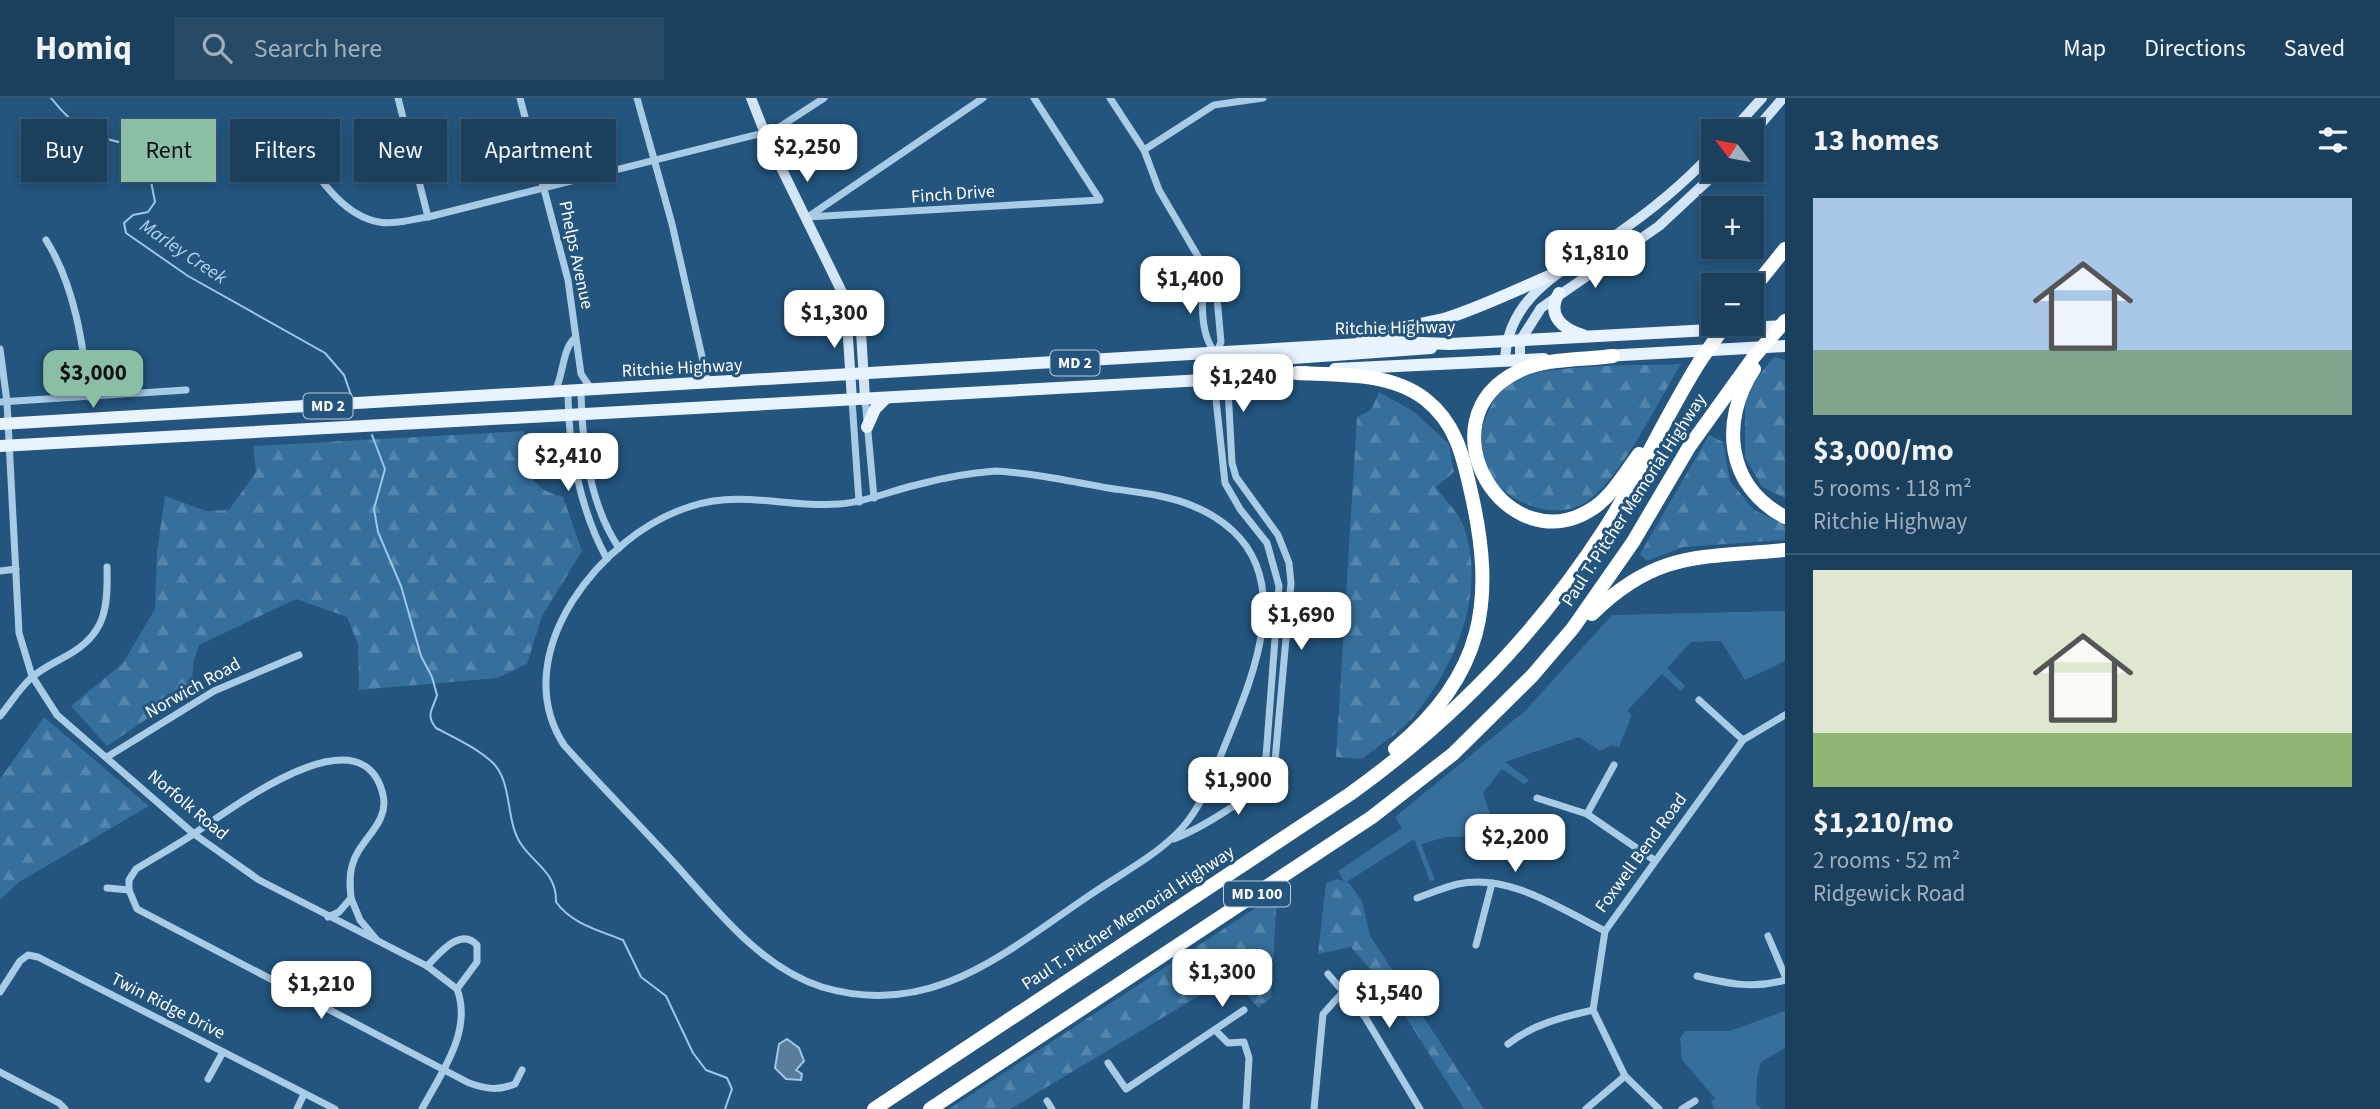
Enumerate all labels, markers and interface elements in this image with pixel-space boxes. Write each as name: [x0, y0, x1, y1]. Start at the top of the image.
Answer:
search box: [174, 17, 664, 80]
text: Homiq: [35, 25, 132, 72]
icon: search: [198, 29, 236, 67]
text: Search here: [254, 30, 382, 67]
text: Map: [2063, 31, 2106, 66]
text: Directions: [2144, 31, 2246, 66]
text: Saved: [2284, 31, 2345, 66]
chip: Buy: [21, 119, 107, 182]
chip: Rent: [121, 119, 216, 182]
chip: Filters: [230, 119, 340, 182]
chip: New: [354, 119, 447, 182]
chip: Apartment: [461, 119, 616, 182]
north arrow: [1701, 119, 1764, 182]
map controls: [1701, 119, 1764, 336]
text: 13 homes: [1813, 119, 1939, 162]
icon: filters: [2314, 121, 2352, 159]
pin: $2,250: [750, 125, 864, 184]
text: $2,250: [773, 130, 841, 163]
street label: Finch Drive: [910, 179, 996, 209]
button: +: [1701, 196, 1764, 259]
street label: Phelps Avenue: [552, 199, 600, 311]
water label: Marley Creek: [134, 213, 233, 292]
pin: $1,810: [1538, 230, 1652, 290]
text: $1,810: [1561, 236, 1629, 269]
icon: home: [2020, 243, 2146, 369]
pin: $1,400: [1133, 256, 1247, 316]
text: $1,400: [1156, 262, 1224, 295]
button: −: [1701, 273, 1764, 336]
pin: $1,300: [777, 290, 891, 350]
text: $1,300: [800, 296, 868, 329]
street label: Ritchie Highway: [1334, 314, 1456, 342]
pin: $3,000: [36, 350, 150, 410]
road number: MD 2: [1050, 350, 1100, 376]
street label: Ritchie Highway: [621, 352, 744, 384]
pin: $1,240: [1186, 354, 1300, 414]
text: $3,000: [59, 356, 127, 389]
text: $1,240: [1209, 360, 1277, 393]
street label: Paul T. Pitcher Memorial Highway: [1556, 388, 1713, 611]
road number: MD 2: [304, 394, 352, 418]
text: $3,000/mo: [1813, 429, 1954, 472]
pin: $2,410: [511, 434, 625, 493]
text: $2,410: [534, 439, 602, 472]
text: 5 rooms · 118 m²: [1813, 472, 1972, 505]
text: Ritchie Highway: [1813, 505, 1967, 538]
pin: $1,690: [1244, 592, 1358, 652]
text: $1,690: [1267, 598, 1335, 631]
icon: home: [2020, 615, 2146, 741]
street label: Norwich Road: [141, 651, 245, 725]
pin: $1,900: [1181, 758, 1295, 817]
text: $1,900: [1204, 763, 1272, 796]
street label: Norfolk Road: [142, 764, 234, 846]
street label: Foxwell Bend Road: [1589, 788, 1693, 918]
text: $1,210/mo: [1813, 801, 1954, 844]
pin: $2,200: [1458, 814, 1572, 874]
text: $2,200: [1481, 820, 1549, 853]
street label: Paul T. Pitcher Memorial Highway: [1017, 839, 1240, 996]
text: 2 rooms · 52 m²: [1813, 844, 1960, 877]
text: Ridgewick Road: [1813, 877, 1965, 910]
road number: MD 100: [1224, 881, 1290, 906]
pin: $1,300: [1165, 950, 1279, 1009]
text: $1,300: [1188, 955, 1256, 988]
pin: $1,210: [264, 962, 378, 1021]
street label: Twin Ridge Drive: [107, 967, 229, 1046]
text: $1,210: [287, 967, 355, 1000]
pin: $1,540: [1332, 970, 1446, 1030]
text: $1,540: [1355, 976, 1423, 1009]

